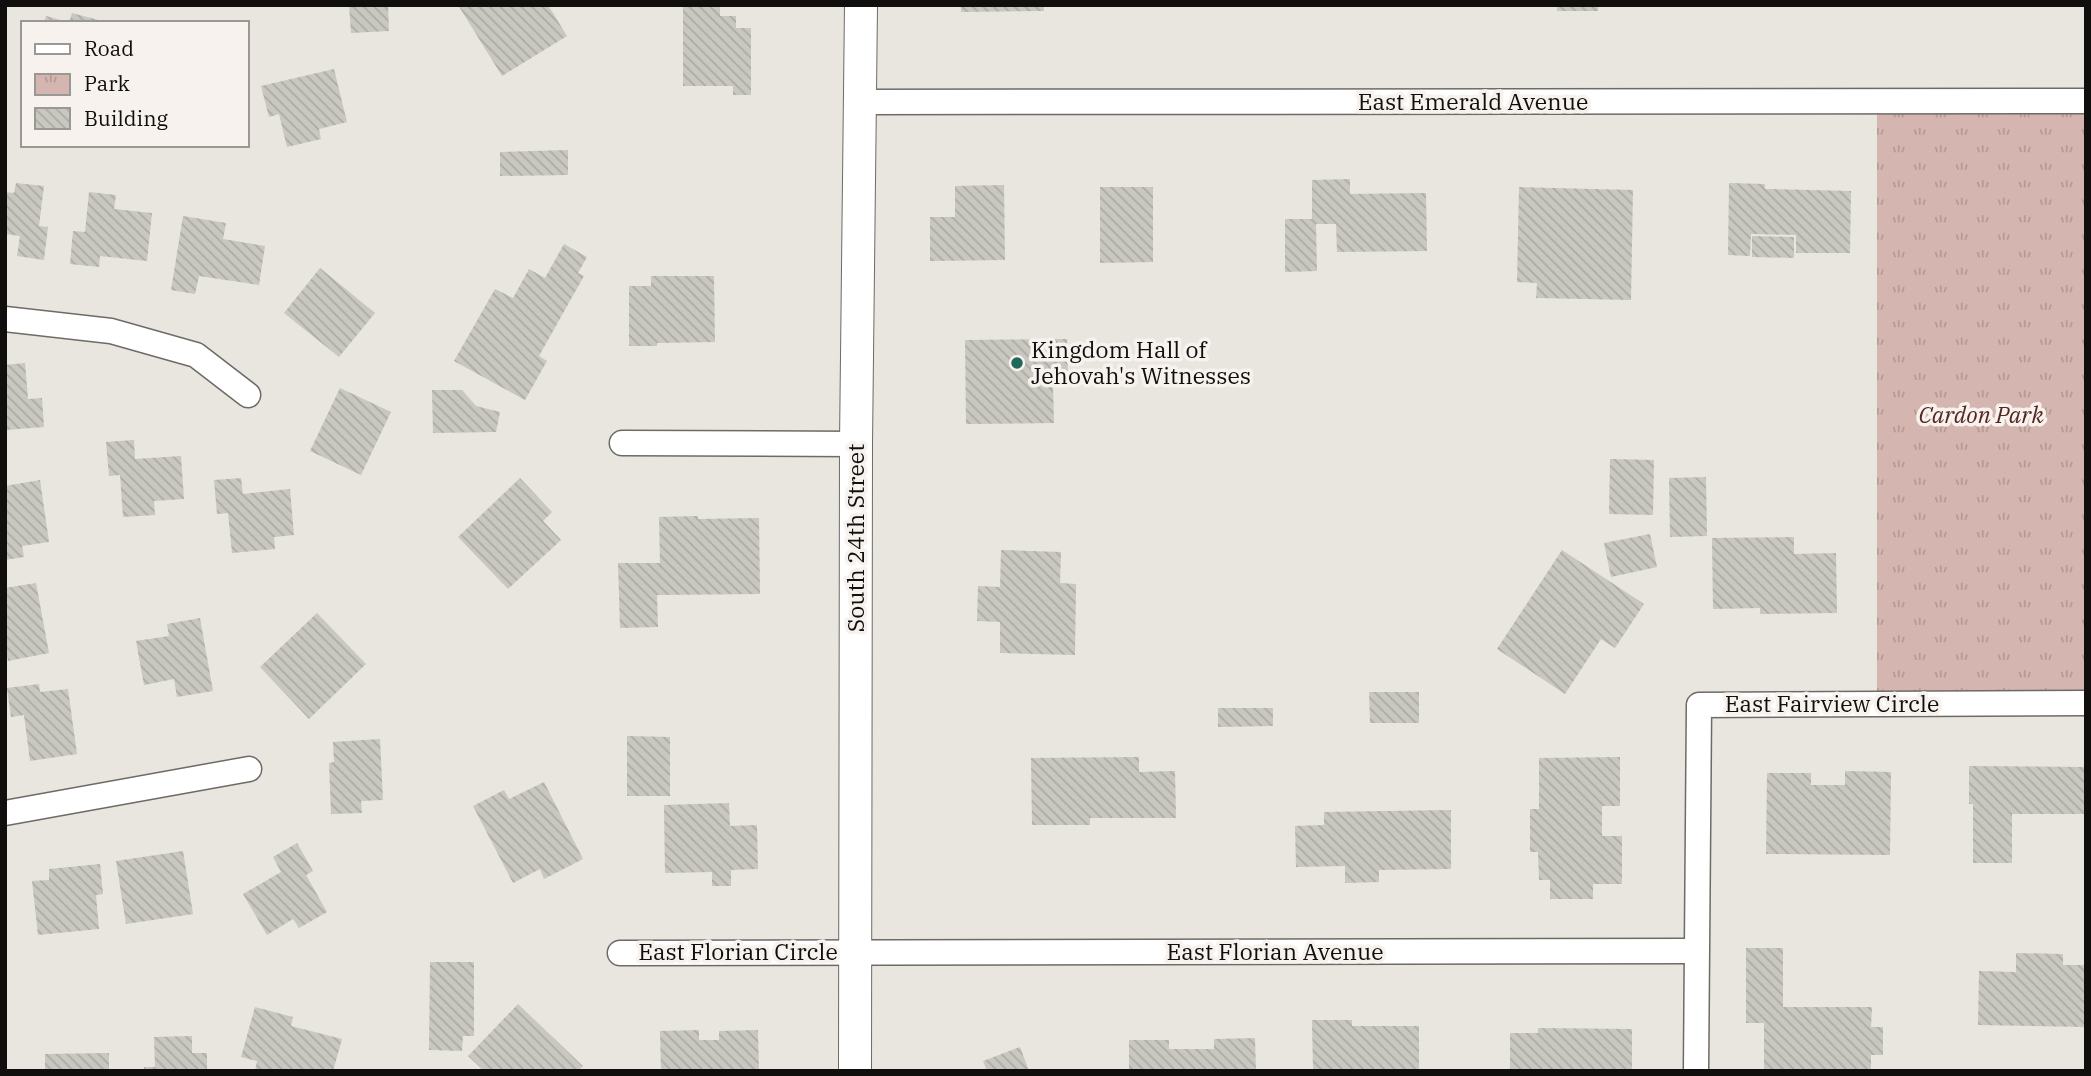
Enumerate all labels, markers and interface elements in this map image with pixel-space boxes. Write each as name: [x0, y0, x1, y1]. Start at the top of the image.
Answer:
legend: [21, 21, 248, 147]
text: Road: [84, 34, 134, 62]
text: Park: [84, 69, 131, 97]
street label: East Emerald Avenue: [1358, 86, 1588, 116]
text: Building: [84, 104, 169, 132]
place label: Kingdom Hall of Jehovah's Witnesses: [1031, 334, 1251, 390]
marker: Kingdom Hall of Jehovah's Witnesses: [1009, 355, 1025, 371]
park label: Cardon Park: [1918, 399, 2044, 429]
street label: South 24th Street: [840, 444, 870, 632]
street label: East Fairview Circle: [1725, 688, 1939, 718]
street label: East Florian Circle: [638, 936, 838, 966]
street label: East Florian Avenue: [1167, 936, 1383, 966]

